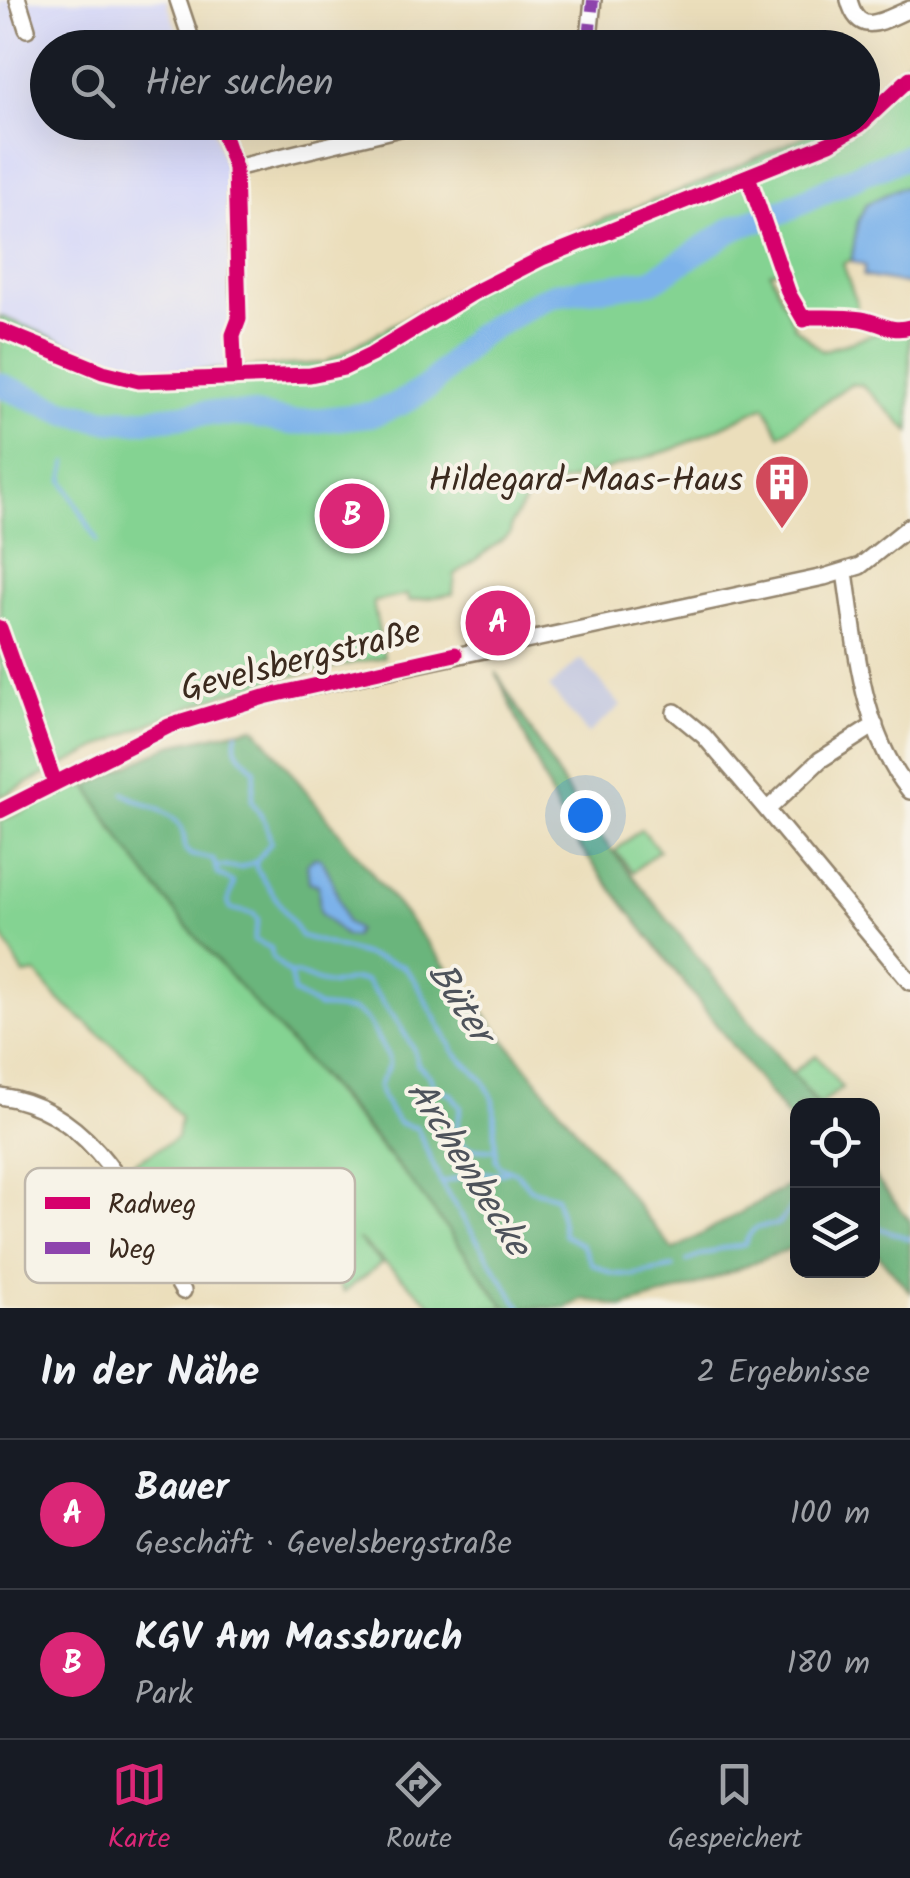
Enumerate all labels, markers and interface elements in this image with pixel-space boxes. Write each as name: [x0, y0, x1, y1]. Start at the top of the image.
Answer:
search box: [30, 30, 880, 140]
text: Hier suchen: [145, 55, 334, 115]
icon: search: [65, 58, 120, 113]
building icon: Hildegard-Maas-Haus: [752, 452, 812, 531]
place label: Hildegard-Maas-Haus: [428, 454, 743, 510]
pin: B: [320, 478, 384, 554]
pin: A: [466, 586, 530, 660]
street label: Gevelsbergstraße: [175, 605, 427, 719]
your location: [560, 790, 611, 841]
water label: Büter: [410, 950, 512, 1062]
water label: Archenbecke: [389, 1069, 547, 1273]
map controls: [790, 1098, 880, 1278]
button: locate: [790, 1098, 880, 1188]
legend: [25, 1168, 355, 1283]
text: Radweg: [108, 1183, 196, 1228]
button: layers: [790, 1188, 880, 1278]
text: Weg: [108, 1228, 156, 1273]
text: In der Nähe: [40, 1340, 259, 1407]
text: 2 Ergebnisse: [697, 1348, 870, 1399]
text: Bauer: [135, 1459, 229, 1519]
text: A: [62, 1489, 83, 1540]
text: 100 m: [790, 1489, 870, 1540]
text: Geschäft · Gevelsbergstraße: [135, 1519, 512, 1570]
text: KGV Am Massbruch: [135, 1609, 462, 1669]
text: B: [63, 1639, 82, 1690]
text: 180 m: [786, 1639, 870, 1690]
text: Park: [135, 1669, 193, 1720]
tab: Karte: [108, 1757, 170, 1862]
tab: Route: [386, 1757, 452, 1862]
tab: Gespeichert: [668, 1757, 802, 1862]

